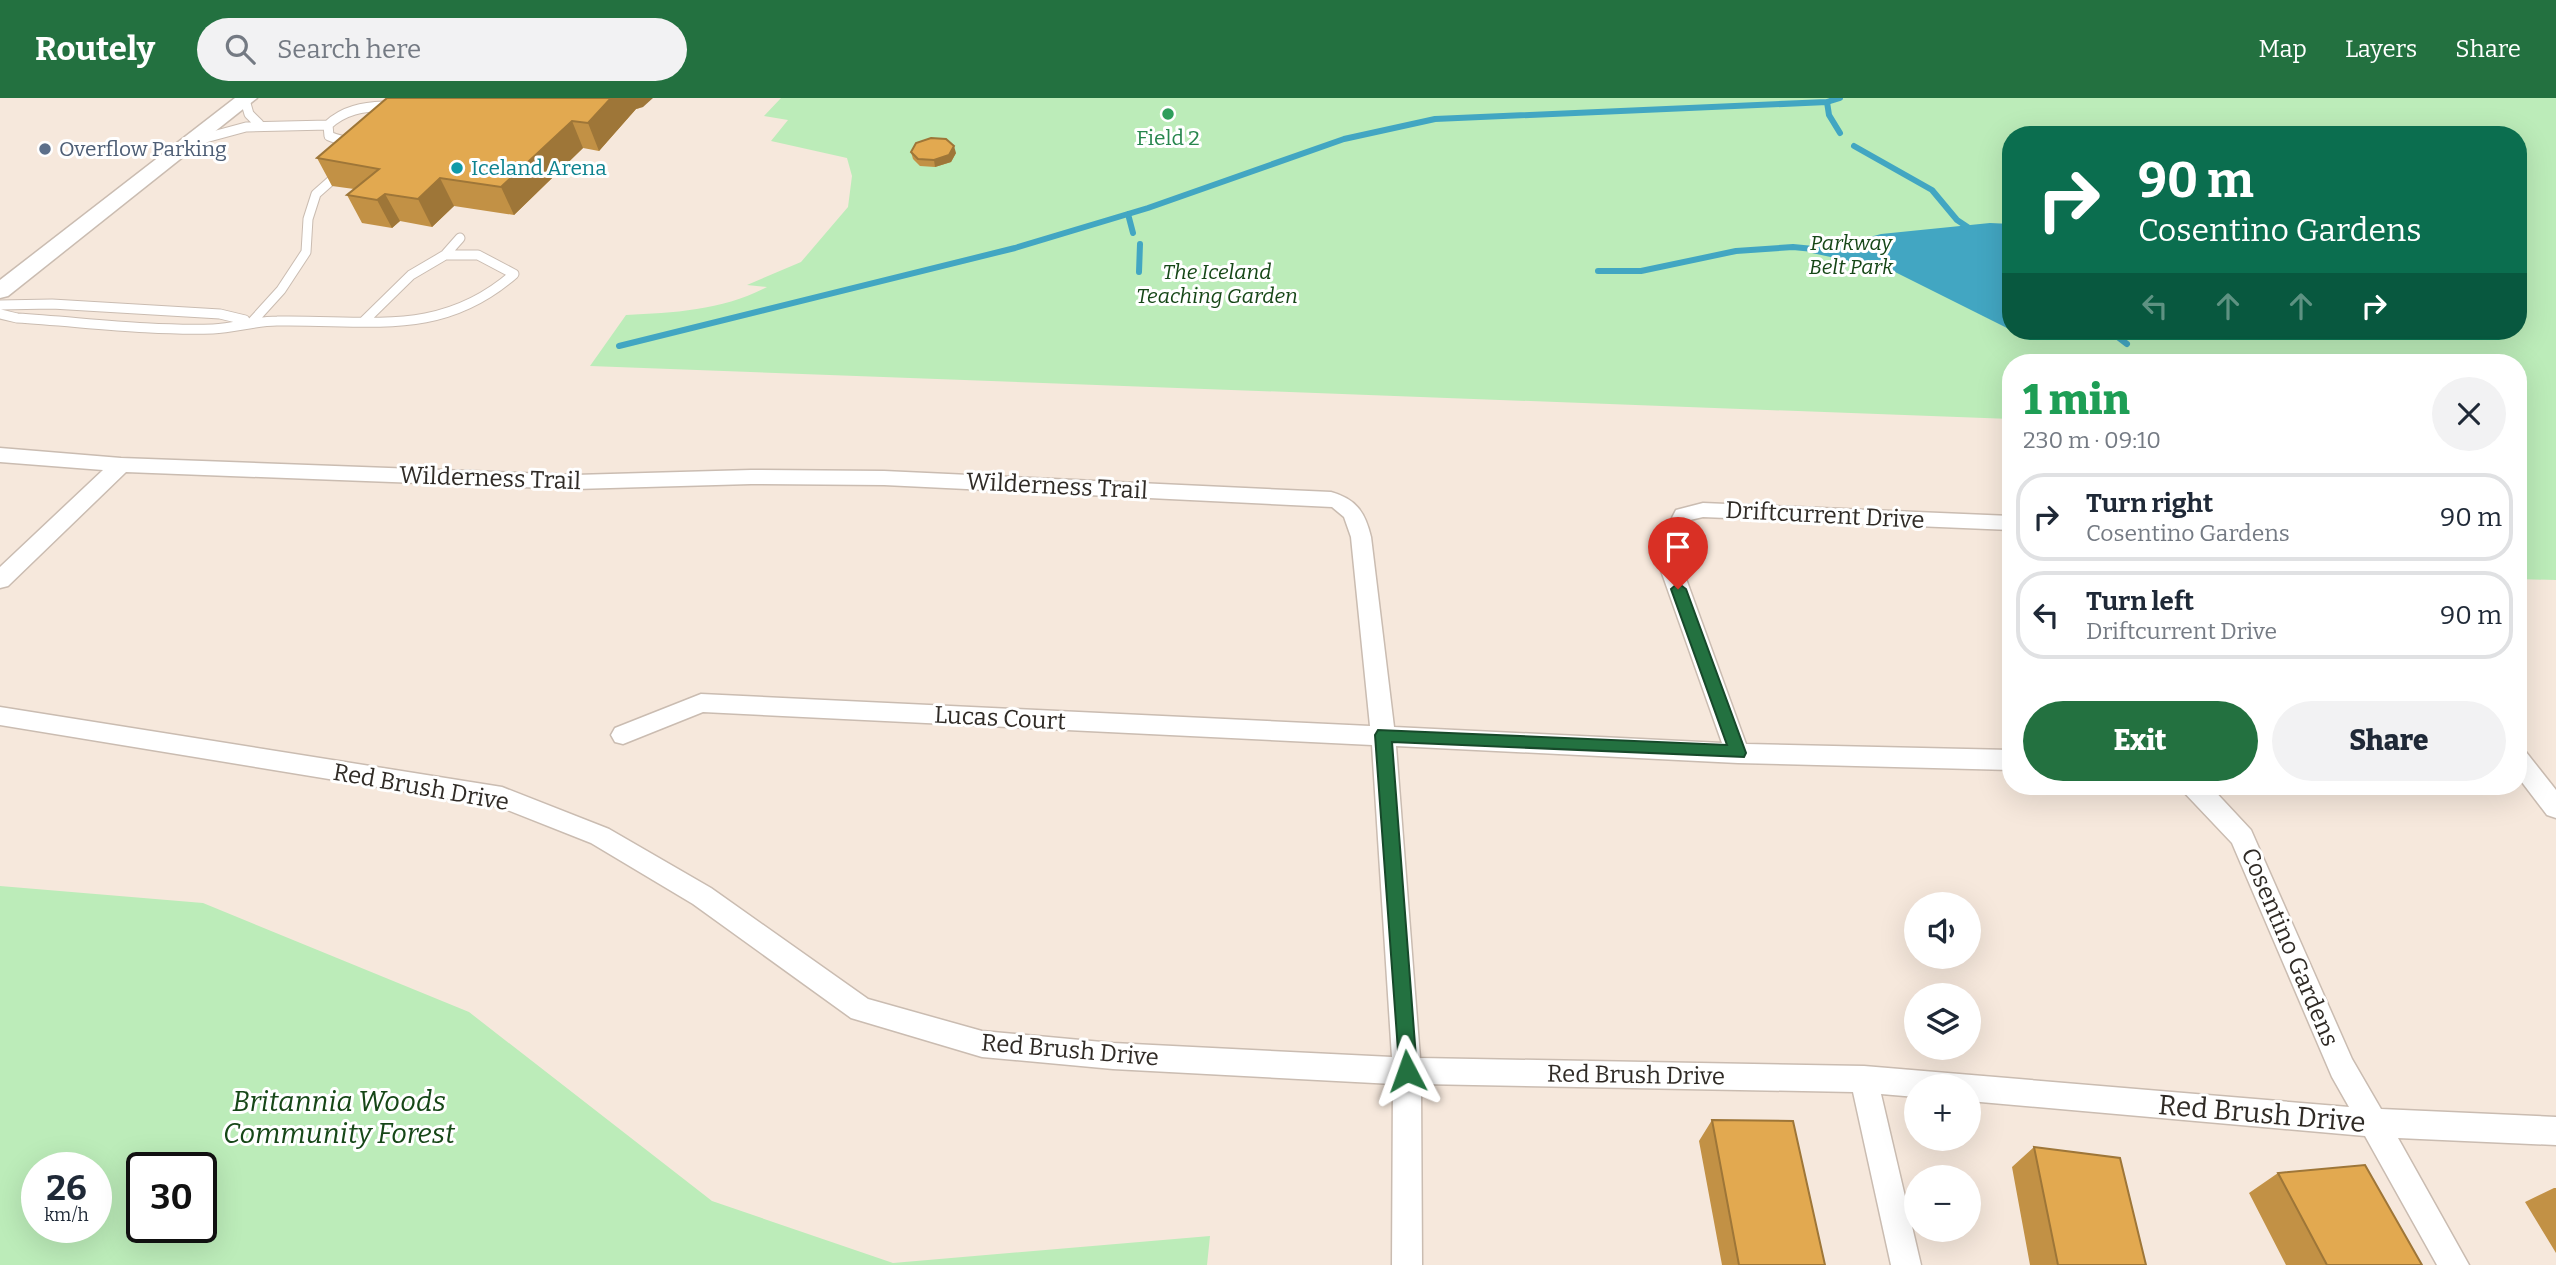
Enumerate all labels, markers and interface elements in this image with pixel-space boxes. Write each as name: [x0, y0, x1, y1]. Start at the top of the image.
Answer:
search box: [197, 18, 687, 81]
text: Routely: [35, 29, 155, 69]
icon: search: [221, 30, 259, 68]
text: Search here: [277, 34, 421, 65]
text: Map: [2259, 35, 2307, 63]
text: Layers: [2345, 35, 2417, 63]
text: Share: [2455, 35, 2521, 63]
marker: Field 2: [1160, 106, 1176, 122]
place label: Field 2: [1136, 125, 1200, 151]
place label: Overflow Parking: [59, 136, 227, 162]
marker: Overflow Parking: [37, 141, 53, 157]
text: 90 m: [2138, 151, 2254, 210]
icon: right: [2023, 154, 2114, 245]
place label: Iceland Arena: [471, 155, 607, 181]
marker: Iceland Arena: [449, 160, 465, 176]
text: Cosentino Gardens: [2138, 211, 2422, 249]
park label: Parkway Belt Park: [1809, 230, 1894, 280]
park label: The Iceland Teaching Garden: [1136, 259, 1298, 309]
icon: left: [2136, 287, 2174, 325]
icon: ahead: [2209, 287, 2247, 325]
icon: ahead: [2282, 287, 2320, 325]
icon: right: [2355, 287, 2393, 325]
text: 1 min: [2023, 375, 2130, 425]
button: close: [2432, 377, 2506, 451]
text: 230 m · 09:10: [2023, 426, 2161, 454]
street label: Wilderness Trail: [399, 461, 581, 495]
street label: Wilderness Trail: [965, 467, 1149, 505]
text: Turn right: [2086, 488, 2213, 519]
street label: Driftcurrent Drive: [1725, 496, 1925, 534]
icon: right: [2027, 498, 2065, 536]
text: 90 m: [2440, 502, 2502, 533]
pin: [1648, 517, 1708, 589]
text: Cosentino Gardens: [2086, 519, 2290, 547]
icon: arrive: [1659, 528, 1697, 566]
text: Turn left: [2086, 586, 2194, 617]
icon: left: [2027, 596, 2065, 634]
text: 90 m: [2440, 600, 2502, 631]
text: Driftcurrent Drive: [2086, 617, 2277, 645]
street label: Lucas Court: [933, 701, 1067, 735]
button: Exit: [2023, 701, 2258, 781]
button: Share: [2272, 701, 2506, 781]
street label: Red Brush Drive: [331, 758, 511, 816]
street label: Cosentino Gardens: [2236, 844, 2344, 1050]
map controls: [1904, 892, 1981, 1242]
button: sound: [1904, 892, 1981, 969]
button: layers: [1904, 983, 1981, 1060]
street label: Red Brush Drive: [980, 1028, 1160, 1072]
position arrow: [1370, 1034, 1444, 1108]
street label: Red Brush Drive: [1547, 1059, 1725, 1091]
button: +: [1904, 1074, 1981, 1151]
park label: Britannia Woods Community Forest: [223, 1085, 456, 1150]
street label: Red Brush Drive: [2157, 1088, 2367, 1139]
speed limit sign: 30: [126, 1152, 217, 1243]
button: −: [1904, 1165, 1981, 1242]
text: 26: [46, 1167, 87, 1209]
text: km/h: [44, 1204, 89, 1226]

